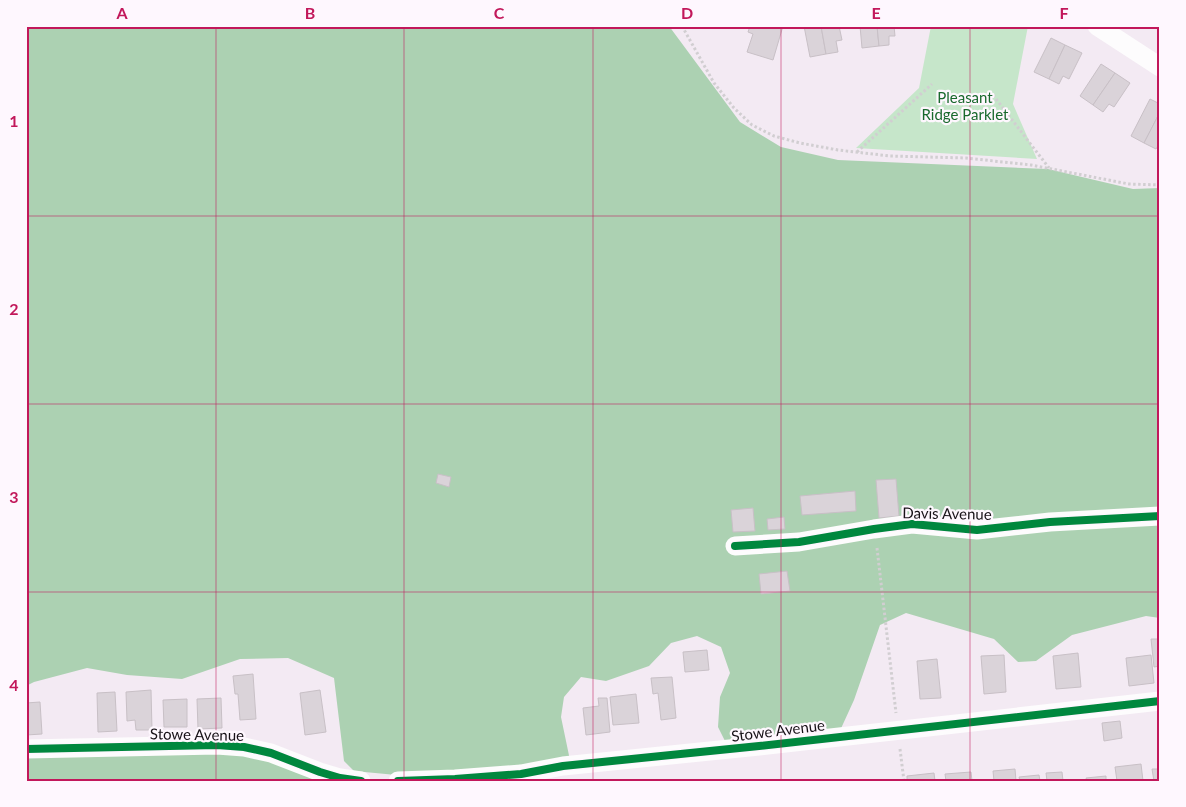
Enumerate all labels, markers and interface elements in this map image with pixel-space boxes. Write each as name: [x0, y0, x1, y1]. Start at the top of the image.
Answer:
text: A: [115, 3, 128, 22]
text: B: [305, 3, 315, 22]
text: C: [494, 3, 505, 22]
text: D: [681, 3, 693, 22]
text: E: [871, 3, 881, 22]
text: F: [1059, 3, 1069, 22]
park label: Pleasant Ridge Parklet: [922, 88, 1009, 123]
text: 1: [9, 111, 19, 130]
text: 2: [9, 299, 19, 318]
text: 3: [9, 487, 19, 506]
street label: Davis Avenue: [902, 503, 992, 523]
text: 4: [9, 675, 19, 694]
street label: Stowe Avenue: [730, 715, 826, 745]
street label: Stowe Avenue: [150, 724, 244, 744]

